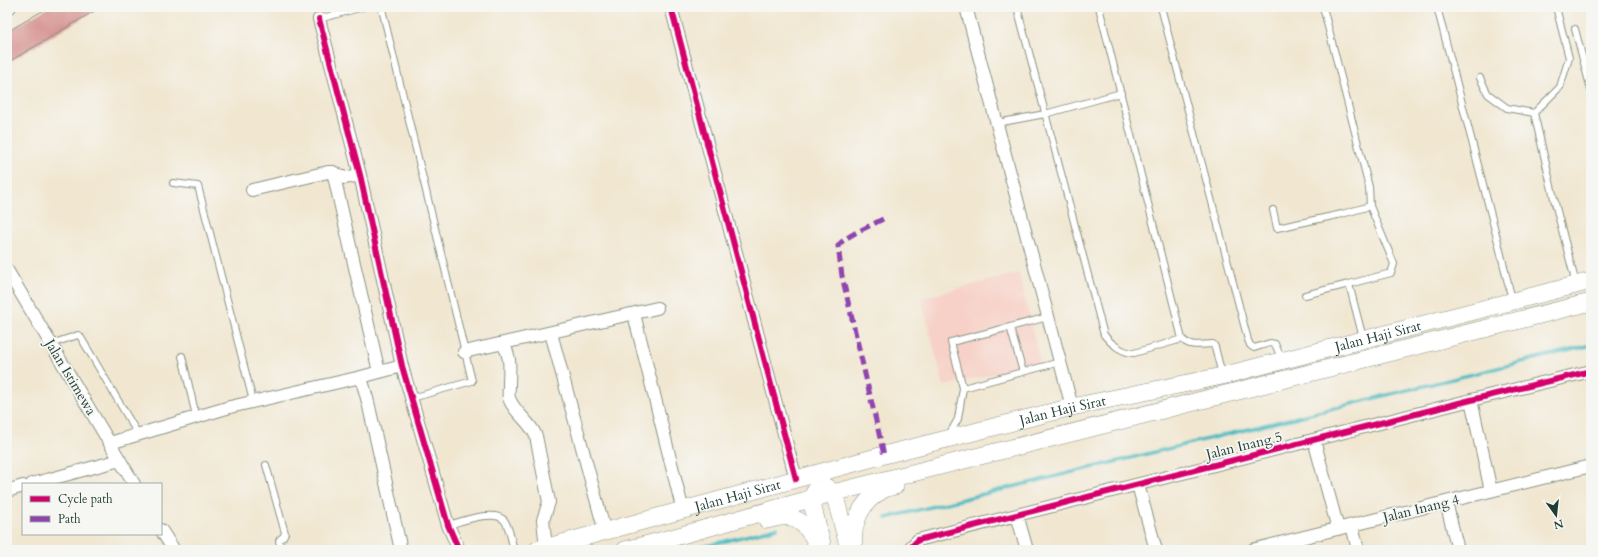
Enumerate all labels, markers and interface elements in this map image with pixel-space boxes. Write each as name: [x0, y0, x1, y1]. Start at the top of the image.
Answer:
street label: Jalan Haji Sirat: [1331, 316, 1424, 357]
street label: Jalan Istimewa: [39, 334, 101, 419]
street label: Jalan Haji Sirat: [1016, 391, 1108, 431]
street label: Jalan Inang 5: [1202, 427, 1284, 465]
street label: Jalan Haji Sirat: [691, 475, 783, 517]
legend: [22, 483, 162, 535]
street label: Jalan Inang 4: [1379, 490, 1461, 528]
text: Cycle path: [58, 491, 113, 507]
north arrow: [1536, 495, 1576, 535]
text: Path: [58, 511, 81, 527]
text: N: [1551, 516, 1565, 533]

